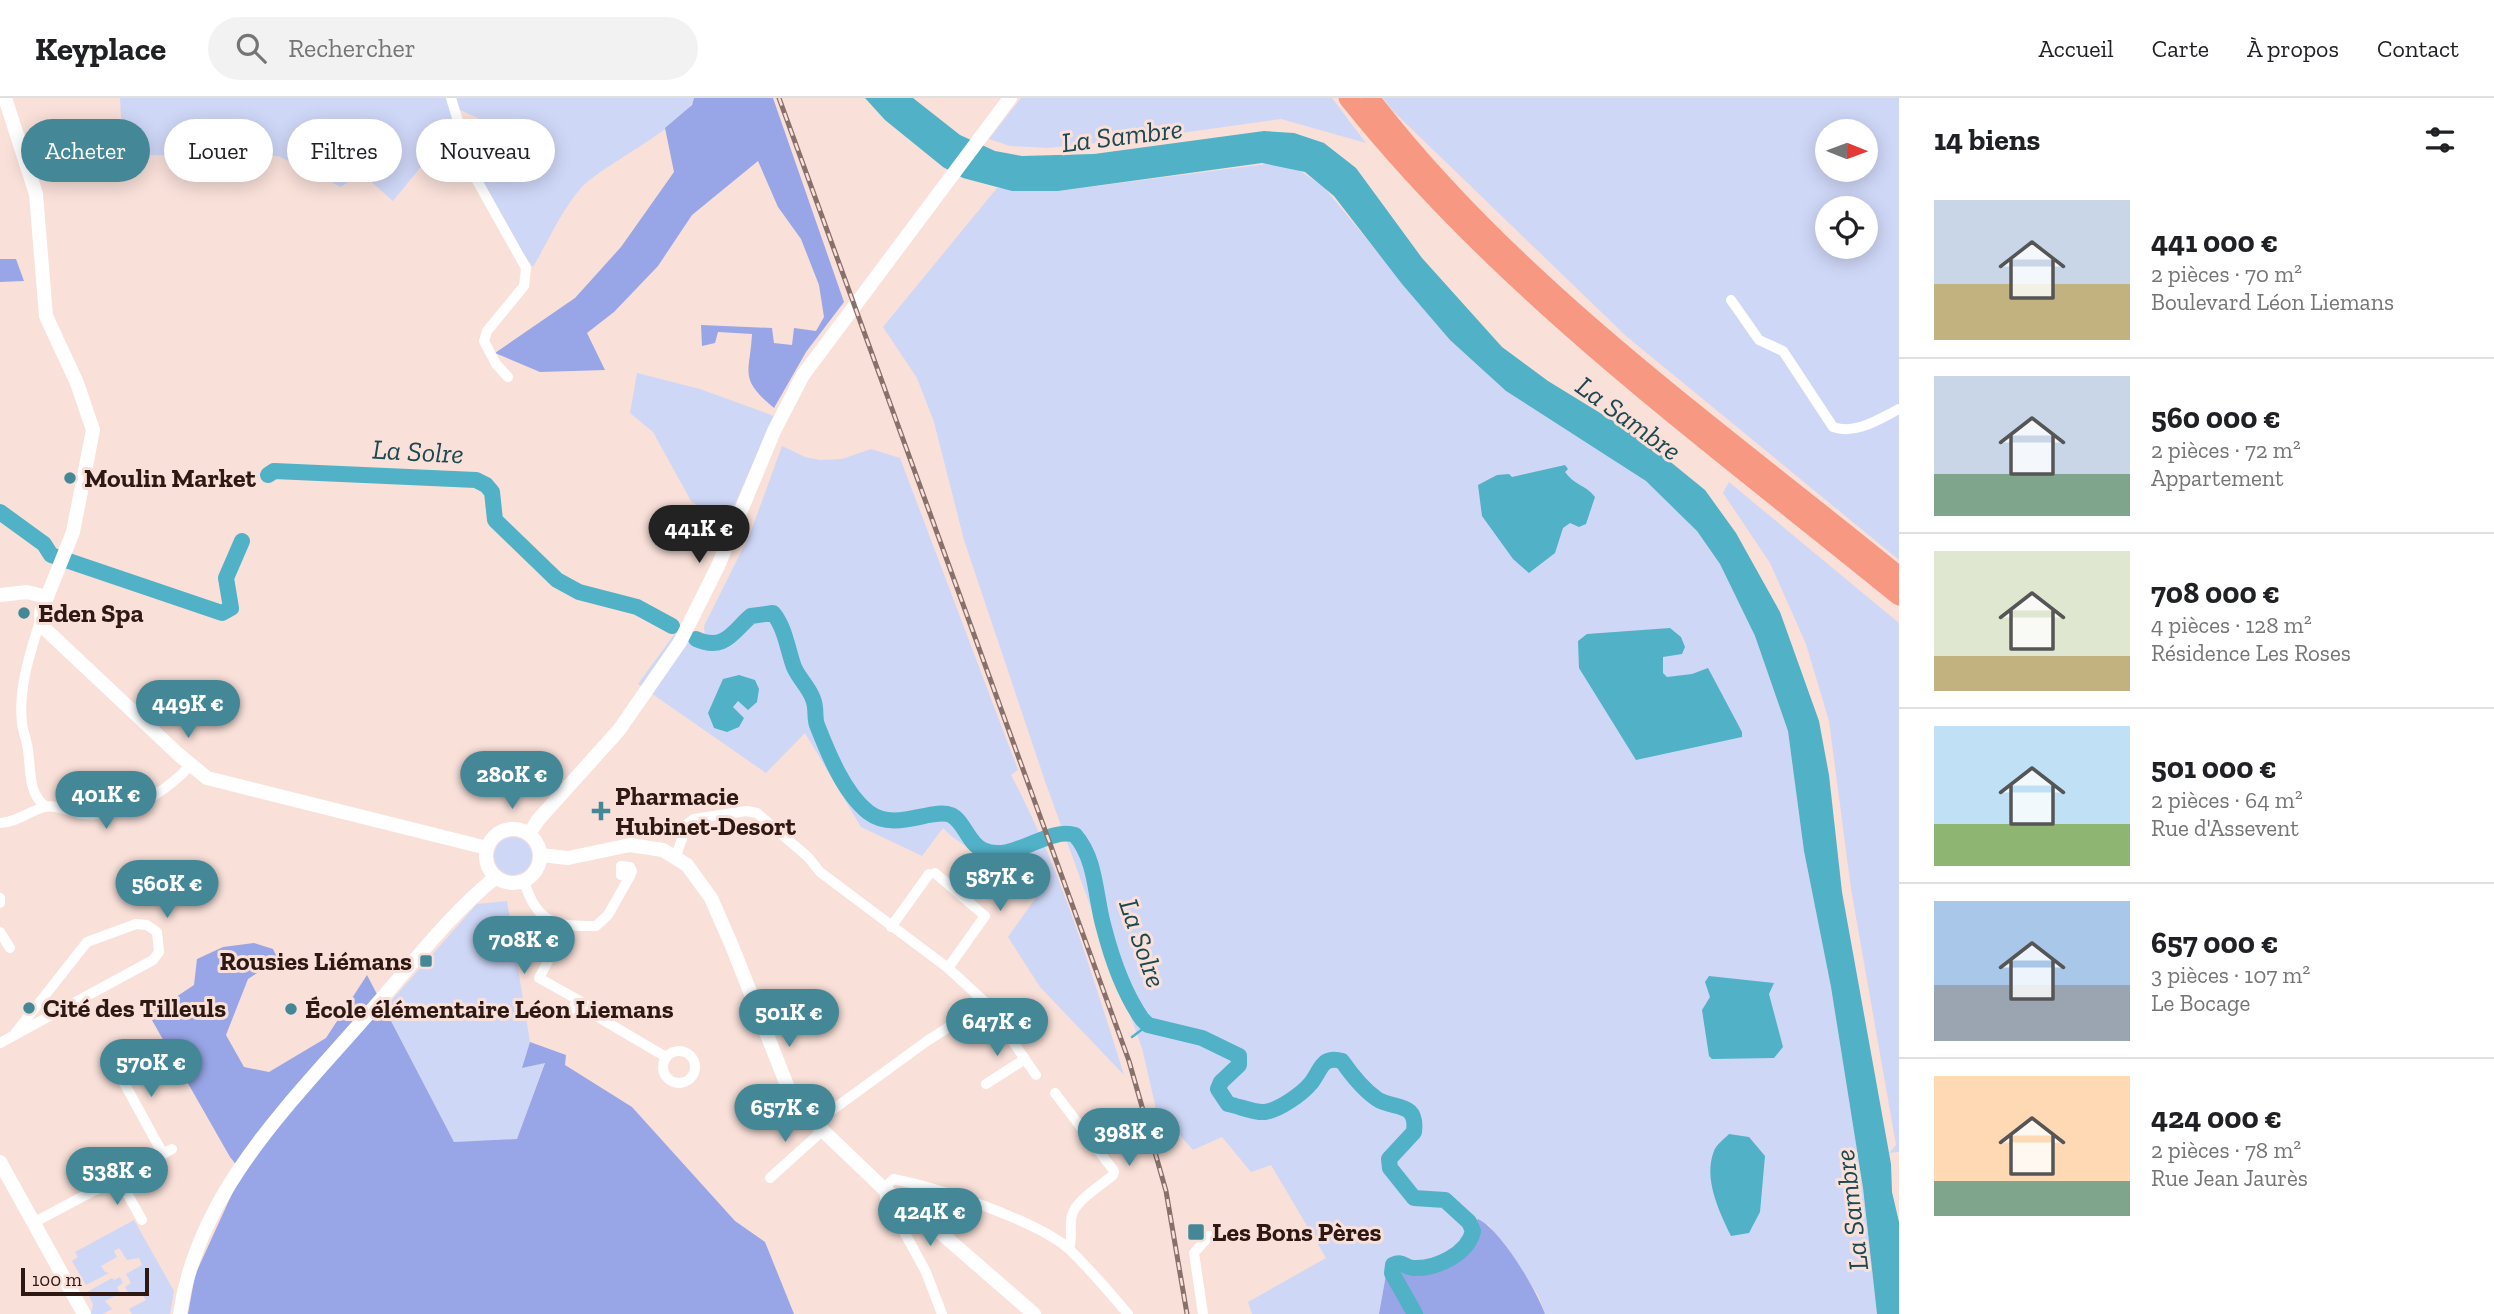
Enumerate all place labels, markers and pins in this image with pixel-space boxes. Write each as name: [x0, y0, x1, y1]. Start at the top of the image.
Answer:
place label: Moulin Market: [84, 462, 257, 494]
marker: Moulin Market: [62, 470, 78, 486]
pin: 441K €: [642, 505, 756, 565]
place label: Eden Spa: [38, 597, 144, 629]
marker: Eden Spa: [16, 605, 32, 621]
pin: 449K €: [131, 680, 245, 740]
pin: 280K €: [455, 752, 569, 811]
pin: 401K €: [49, 772, 163, 831]
place label: Pharmacie Hubinet-Desort: [615, 780, 796, 842]
marker: Pharmacie Hubinet-Desort: [593, 803, 609, 819]
pin: 587K €: [943, 854, 1057, 913]
pin: 560K €: [110, 860, 224, 920]
pin: 708K €: [467, 916, 581, 976]
place label: Rousies Liémans: [220, 945, 412, 977]
marker: Rousies Liémans: [418, 953, 434, 969]
pin: 501K €: [732, 990, 846, 1049]
place label: Cité des Tilleuls: [43, 992, 226, 1024]
place label: École élémentaire Léon Liemans: [305, 993, 674, 1025]
pin: 647K €: [940, 998, 1054, 1058]
marker: Cité des Tilleuls: [21, 1000, 37, 1016]
marker: École élémentaire Léon Liemans: [283, 1001, 299, 1017]
pin: 570K €: [94, 1040, 208, 1099]
pin: 657K €: [728, 1084, 842, 1144]
pin: 398K €: [1072, 1108, 1186, 1168]
pin: 538K €: [60, 1148, 174, 1207]
pin: 424K €: [873, 1188, 987, 1248]
place label: Les Bons Pères: [1212, 1216, 1382, 1248]
marker: Les Bons Pères: [1186, 1222, 1206, 1242]

